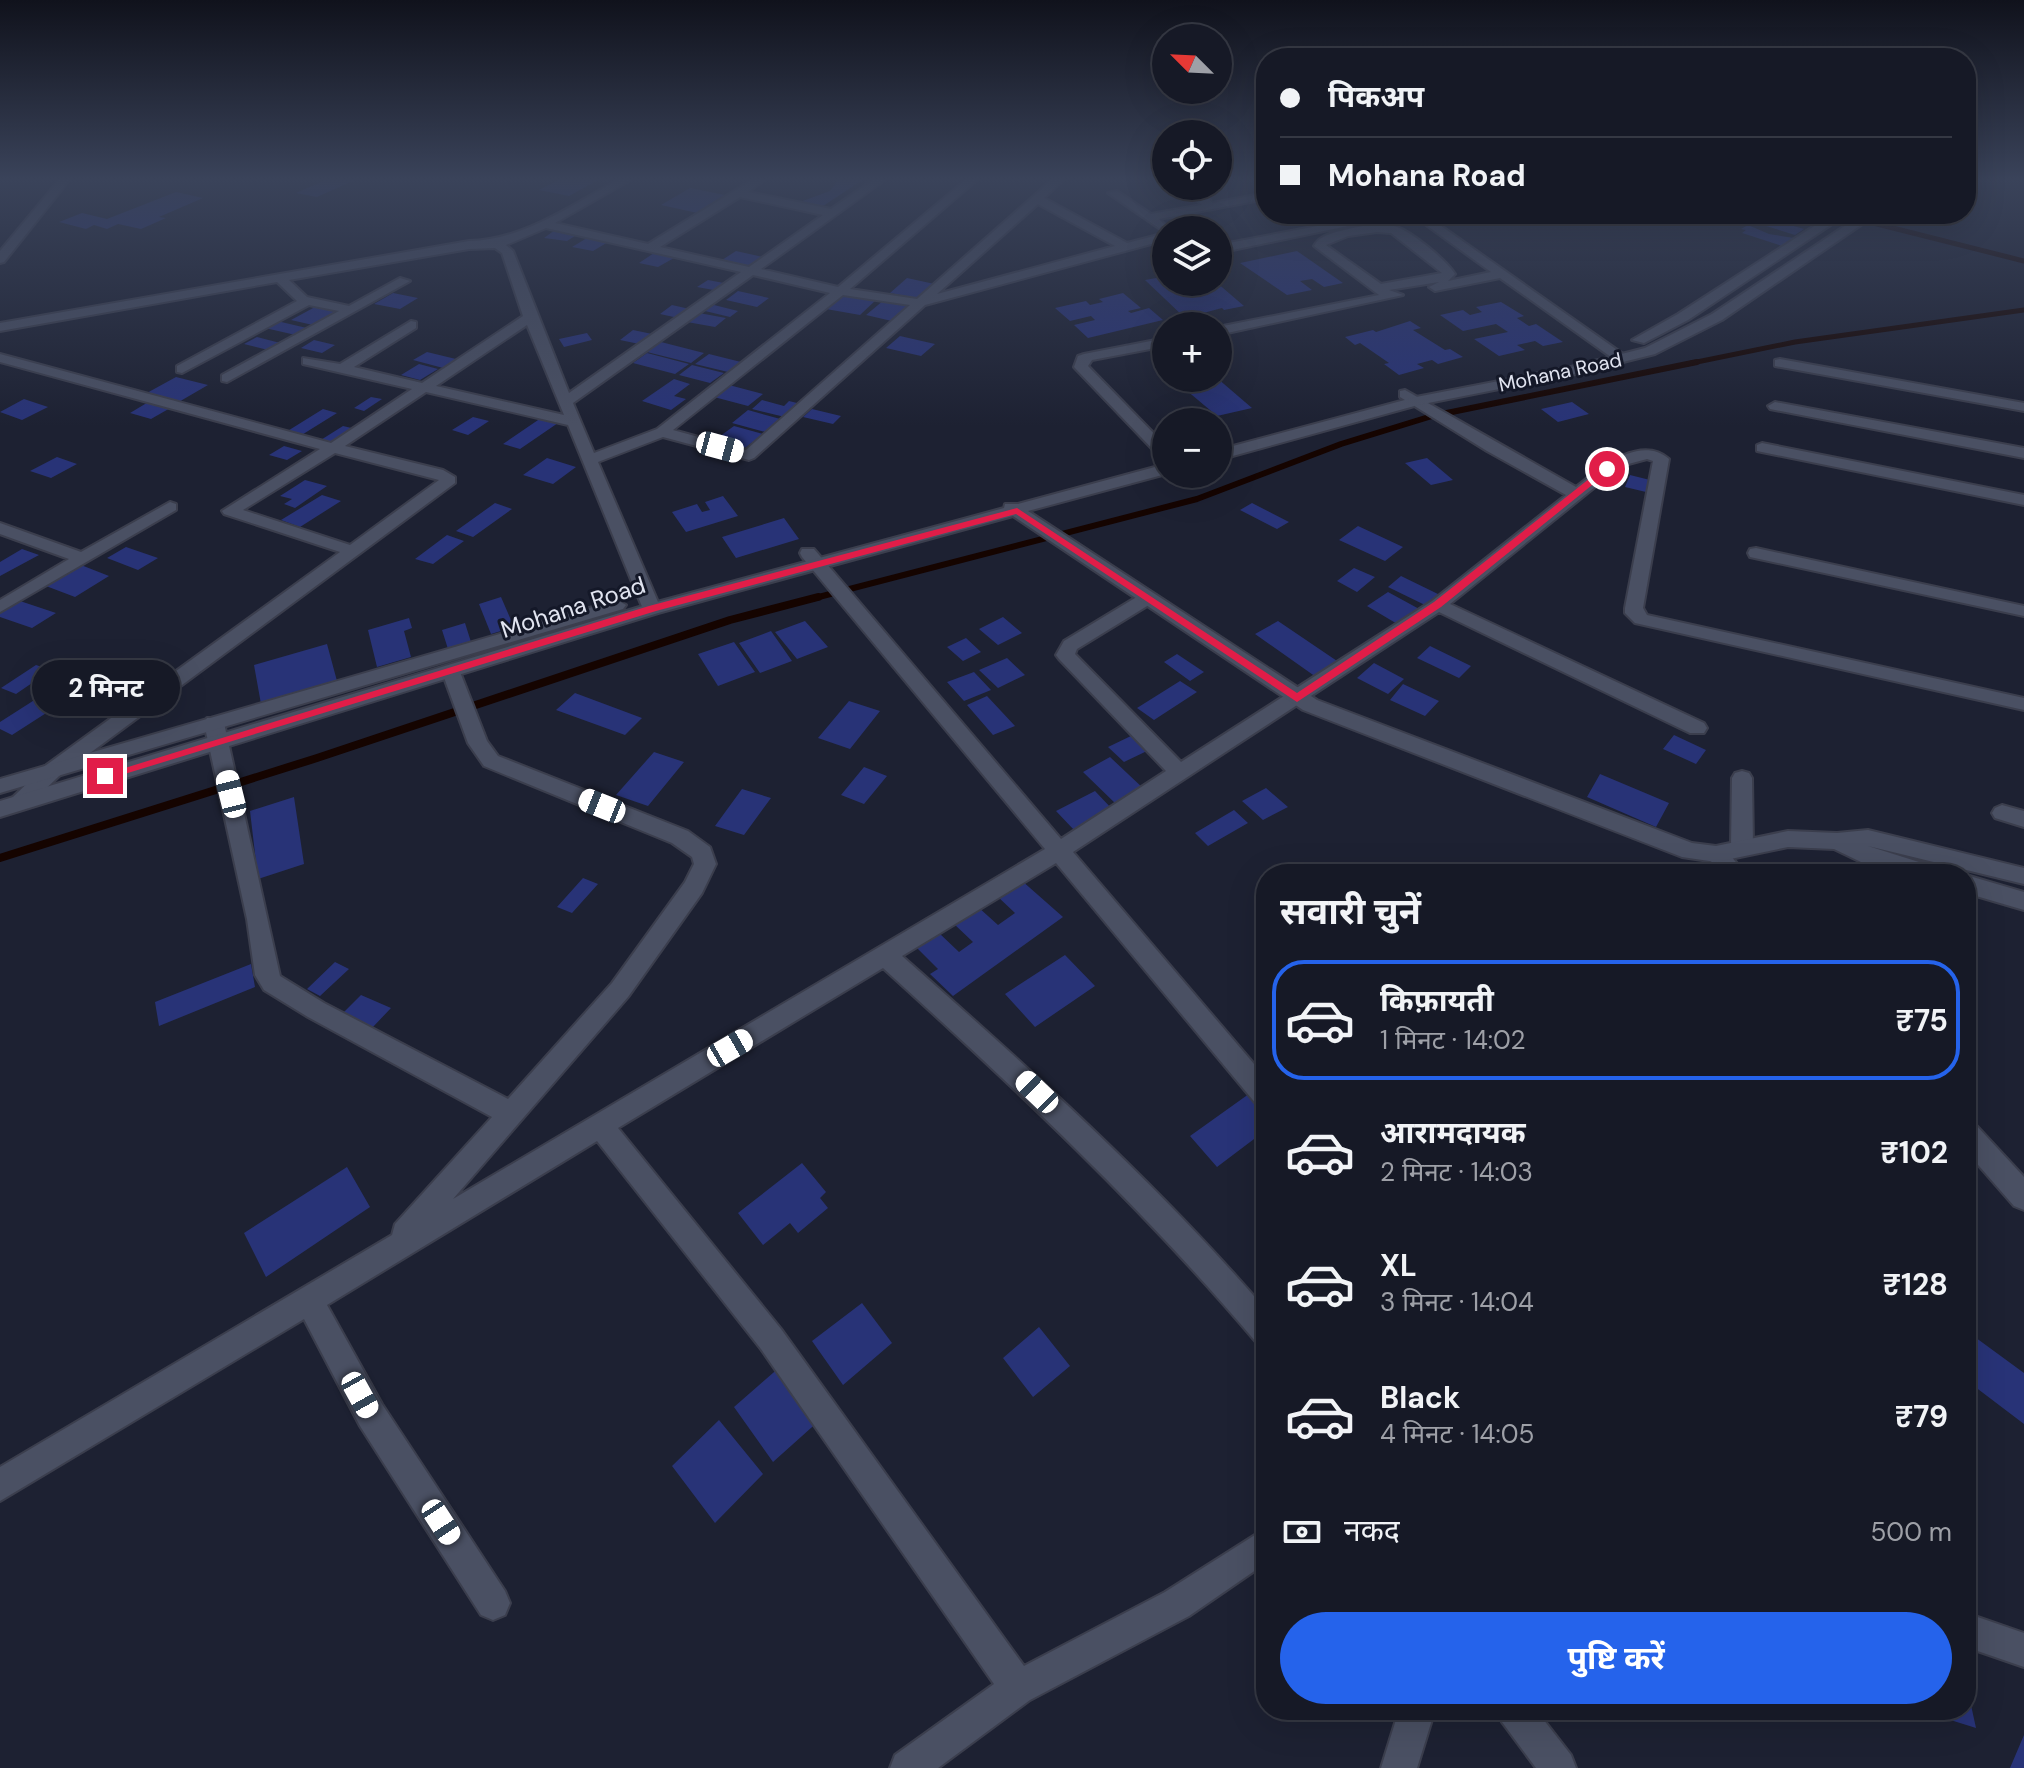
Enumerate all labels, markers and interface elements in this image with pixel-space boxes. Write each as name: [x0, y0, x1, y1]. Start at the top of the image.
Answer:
north arrow: [1152, 24, 1232, 104]
map controls: [1152, 24, 1232, 488]
text: पिकअप: [1328, 77, 1424, 116]
button: locate: [1152, 120, 1232, 200]
text: Mohana Road: [1328, 156, 1526, 195]
button: layers: [1152, 216, 1232, 296]
button: +: [1152, 312, 1232, 392]
street label: Mohana Road: [1496, 346, 1624, 398]
button: −: [1152, 408, 1232, 488]
car: [694, 429, 746, 465]
route start: [1589, 451, 1625, 487]
street label: Mohana Road: [497, 569, 649, 645]
callout: 2 मिनट: [31, 660, 179, 716]
text: 2 मिनट: [68, 671, 144, 705]
route end: [87, 758, 123, 794]
car: [214, 768, 248, 820]
car: [575, 786, 629, 826]
text: सवारी चुनें: [1280, 888, 1421, 935]
text: किफ़ायती: [1380, 981, 1494, 1020]
icon: car: [1284, 984, 1356, 1056]
text: ₹75: [1895, 1001, 1948, 1040]
text: 1 मिनट · 14:02: [1380, 1023, 1525, 1057]
car: [703, 1026, 757, 1070]
car: [1011, 1067, 1063, 1117]
text: आरामदायक: [1380, 1113, 1526, 1152]
icon: car: [1284, 1116, 1356, 1188]
text: ₹102: [1880, 1133, 1948, 1172]
text: 2 मिनट · 14:03: [1380, 1155, 1533, 1189]
text: XL: [1380, 1246, 1417, 1285]
icon: car: [1284, 1248, 1356, 1320]
text: ₹128: [1883, 1265, 1948, 1304]
text: 3 मिनट · 14:04: [1380, 1285, 1534, 1319]
car: [338, 1368, 382, 1422]
text: Black: [1380, 1378, 1460, 1417]
icon: car: [1284, 1380, 1356, 1452]
text: ₹79: [1895, 1397, 1948, 1436]
text: 4 मिनट · 14:05: [1380, 1417, 1534, 1451]
car: [418, 1495, 464, 1549]
icon: cash: [1280, 1510, 1324, 1554]
text: नकद: [1344, 1511, 1400, 1550]
text: 500 m: [1870, 1515, 1952, 1549]
button: पुष्टि करें: [1280, 1612, 1952, 1704]

